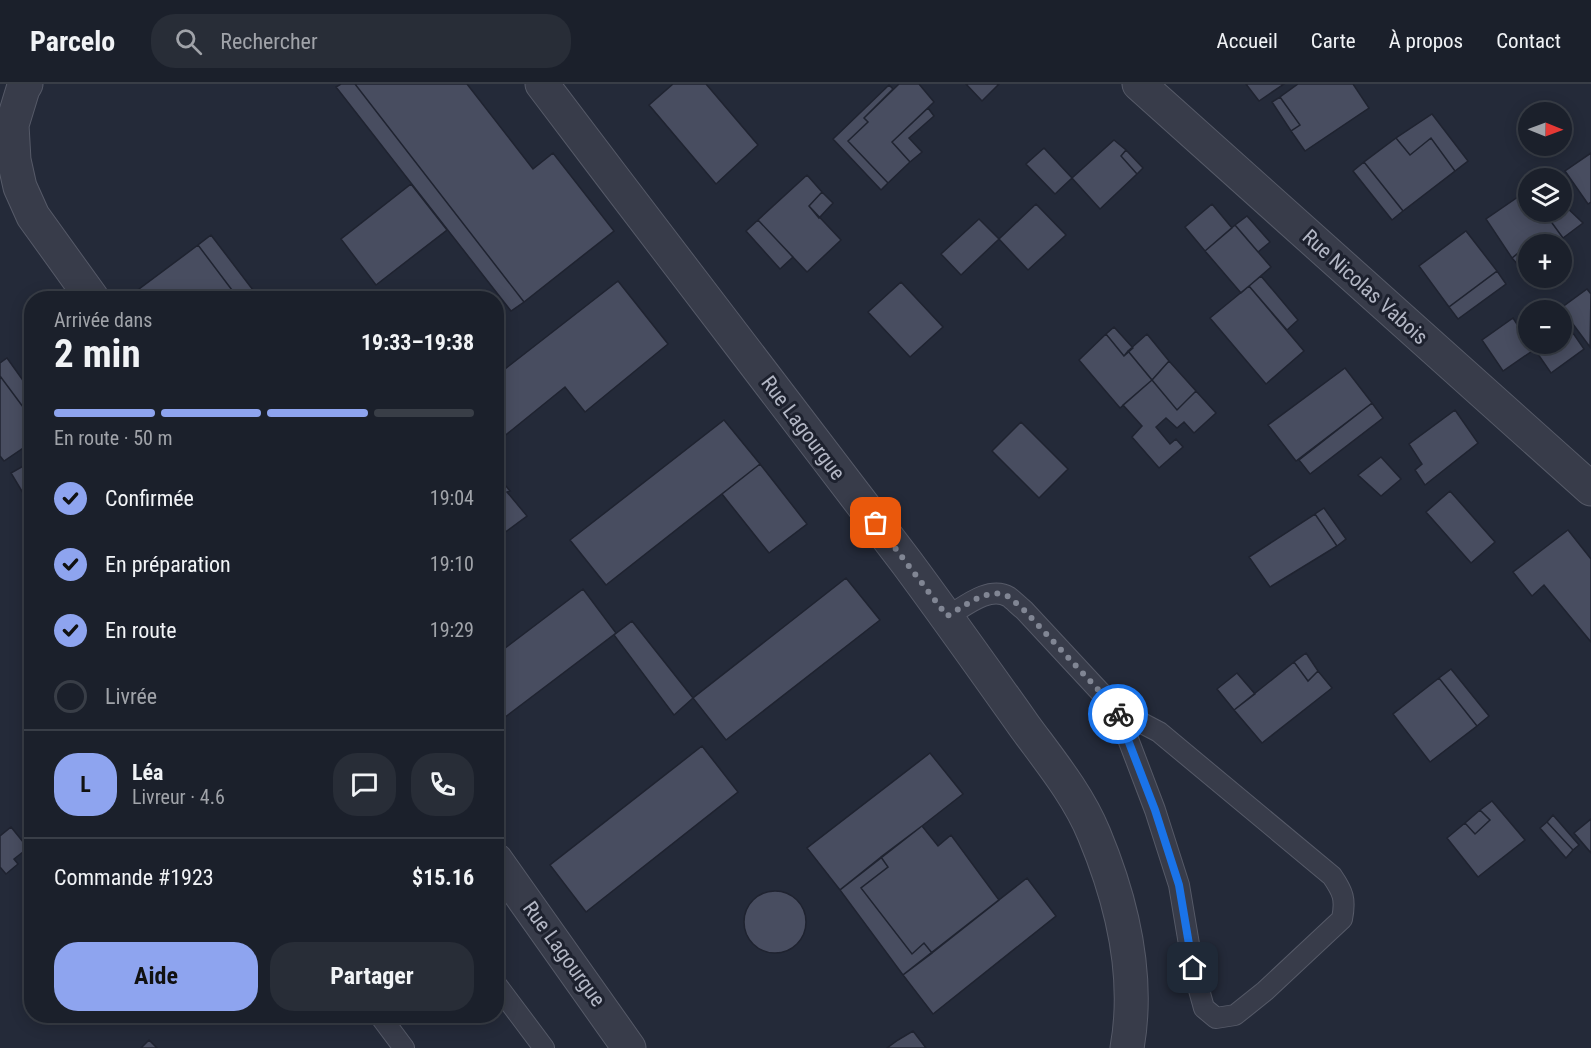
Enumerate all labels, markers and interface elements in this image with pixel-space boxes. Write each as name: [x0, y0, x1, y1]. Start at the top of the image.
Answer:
search box: [151, 14, 571, 68]
text: Parcelo: [30, 25, 115, 58]
icon: search: [172, 25, 205, 58]
text: Rechercher: [220, 29, 318, 54]
text: Accueil: [1217, 29, 1278, 53]
text: Carte: [1311, 29, 1356, 53]
text: À propos: [1389, 29, 1463, 53]
text: Contact: [1496, 29, 1561, 53]
north arrow: [1518, 102, 1572, 156]
map controls: [1518, 102, 1572, 354]
button: layers: [1518, 168, 1572, 222]
street label: Rue Nicolas Vabois: [1298, 225, 1432, 349]
button: +: [1518, 234, 1572, 288]
button: −: [1518, 300, 1572, 354]
text: Arrivée dans: [54, 308, 152, 332]
text: 19:33–19:38: [361, 330, 474, 355]
text: 2 min: [54, 331, 141, 377]
street label: Rue Lagourgue: [756, 371, 850, 485]
text: En route · 50 m: [54, 426, 173, 450]
icon: check: [54, 482, 87, 515]
text: Confirmée: [105, 486, 194, 511]
text: 19:04: [430, 486, 474, 510]
pin: [850, 497, 901, 548]
icon: bag: [859, 506, 892, 539]
icon: check: [54, 548, 87, 581]
text: En préparation: [105, 552, 231, 577]
text: 19:10: [430, 552, 474, 576]
icon: check: [54, 614, 87, 647]
text: En route: [105, 618, 177, 643]
text: 19:29: [430, 618, 474, 642]
text: Livrée: [105, 684, 157, 709]
courier: [1088, 684, 1148, 744]
icon: bike: [1102, 698, 1135, 731]
button: chat: [333, 753, 396, 816]
button: phone: [411, 753, 474, 816]
text: Léa: [132, 760, 163, 785]
text: L: [80, 772, 91, 797]
text: Livreur · 4.6: [132, 785, 225, 809]
text: Commande #1923: [54, 865, 214, 890]
text: $15.16: [412, 865, 474, 890]
street label: Rue Lagourgue: [518, 897, 610, 1011]
button: Aide: [54, 942, 258, 1011]
button: Partager: [270, 942, 474, 1011]
pin: [1167, 942, 1218, 993]
icon: home: [1176, 951, 1209, 984]

